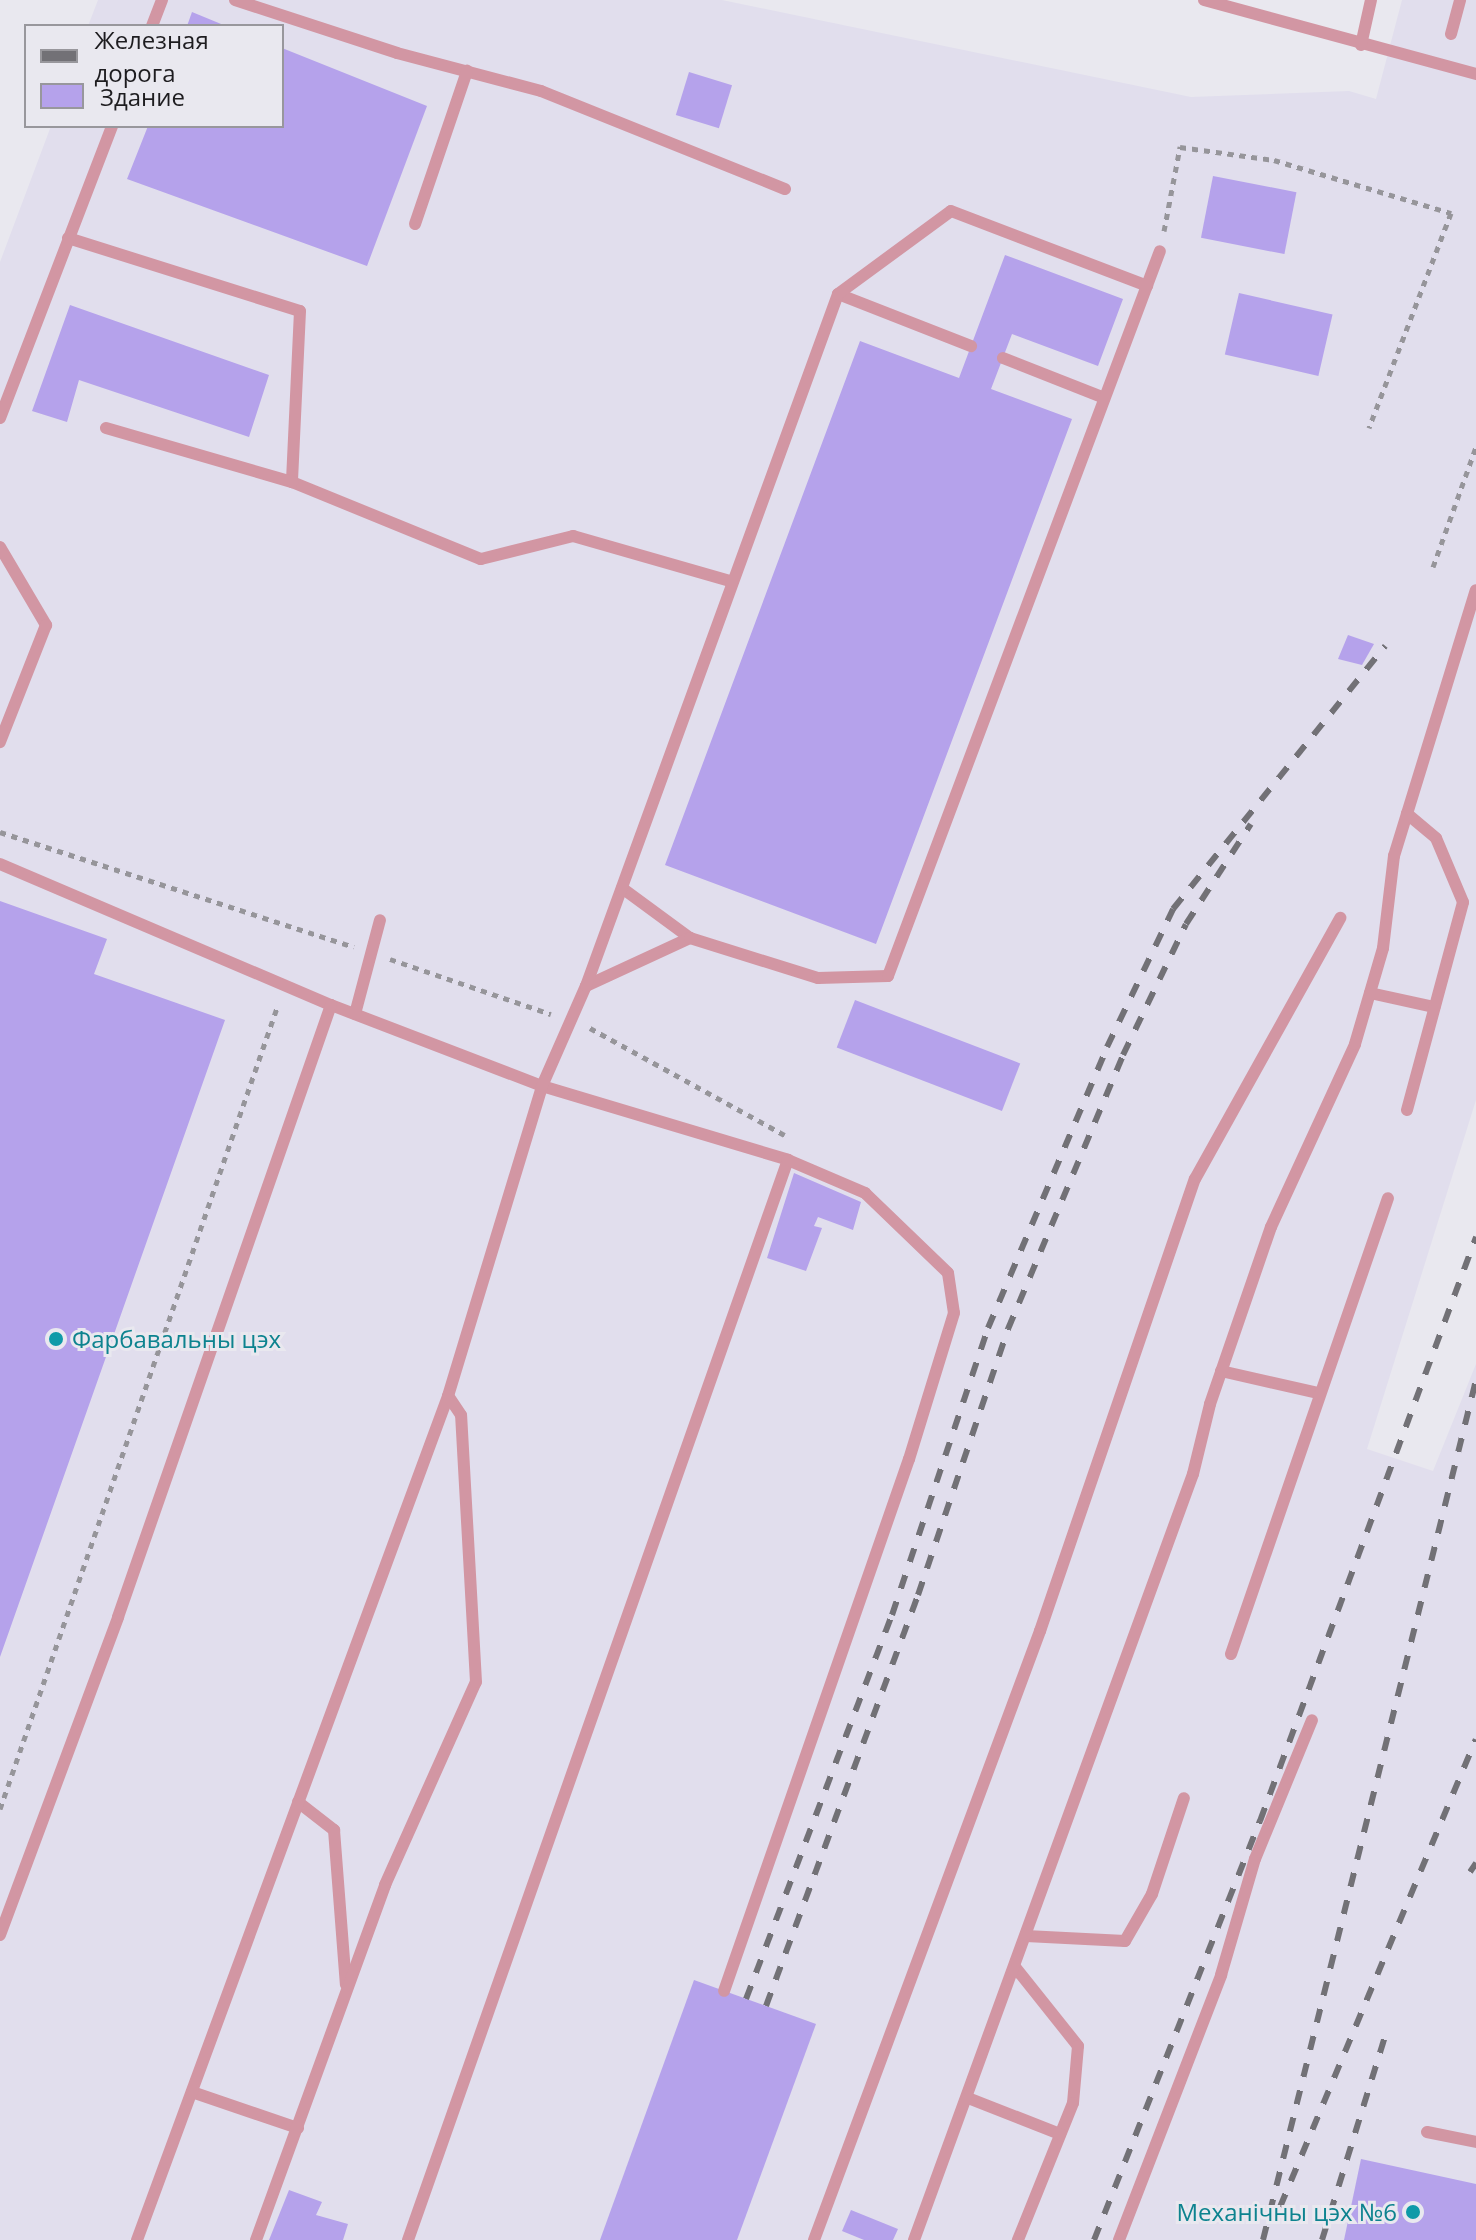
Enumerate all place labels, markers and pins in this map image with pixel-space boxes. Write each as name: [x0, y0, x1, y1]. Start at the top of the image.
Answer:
place label: Фарбавальны цэх: [72, 1325, 281, 1353]
marker: Фарбавальны цэх: [47, 1330, 65, 1348]
place label: Механічны цэх №6: [1177, 2198, 1397, 2226]
marker: Механічны цэх №6: [1404, 2203, 1422, 2221]

